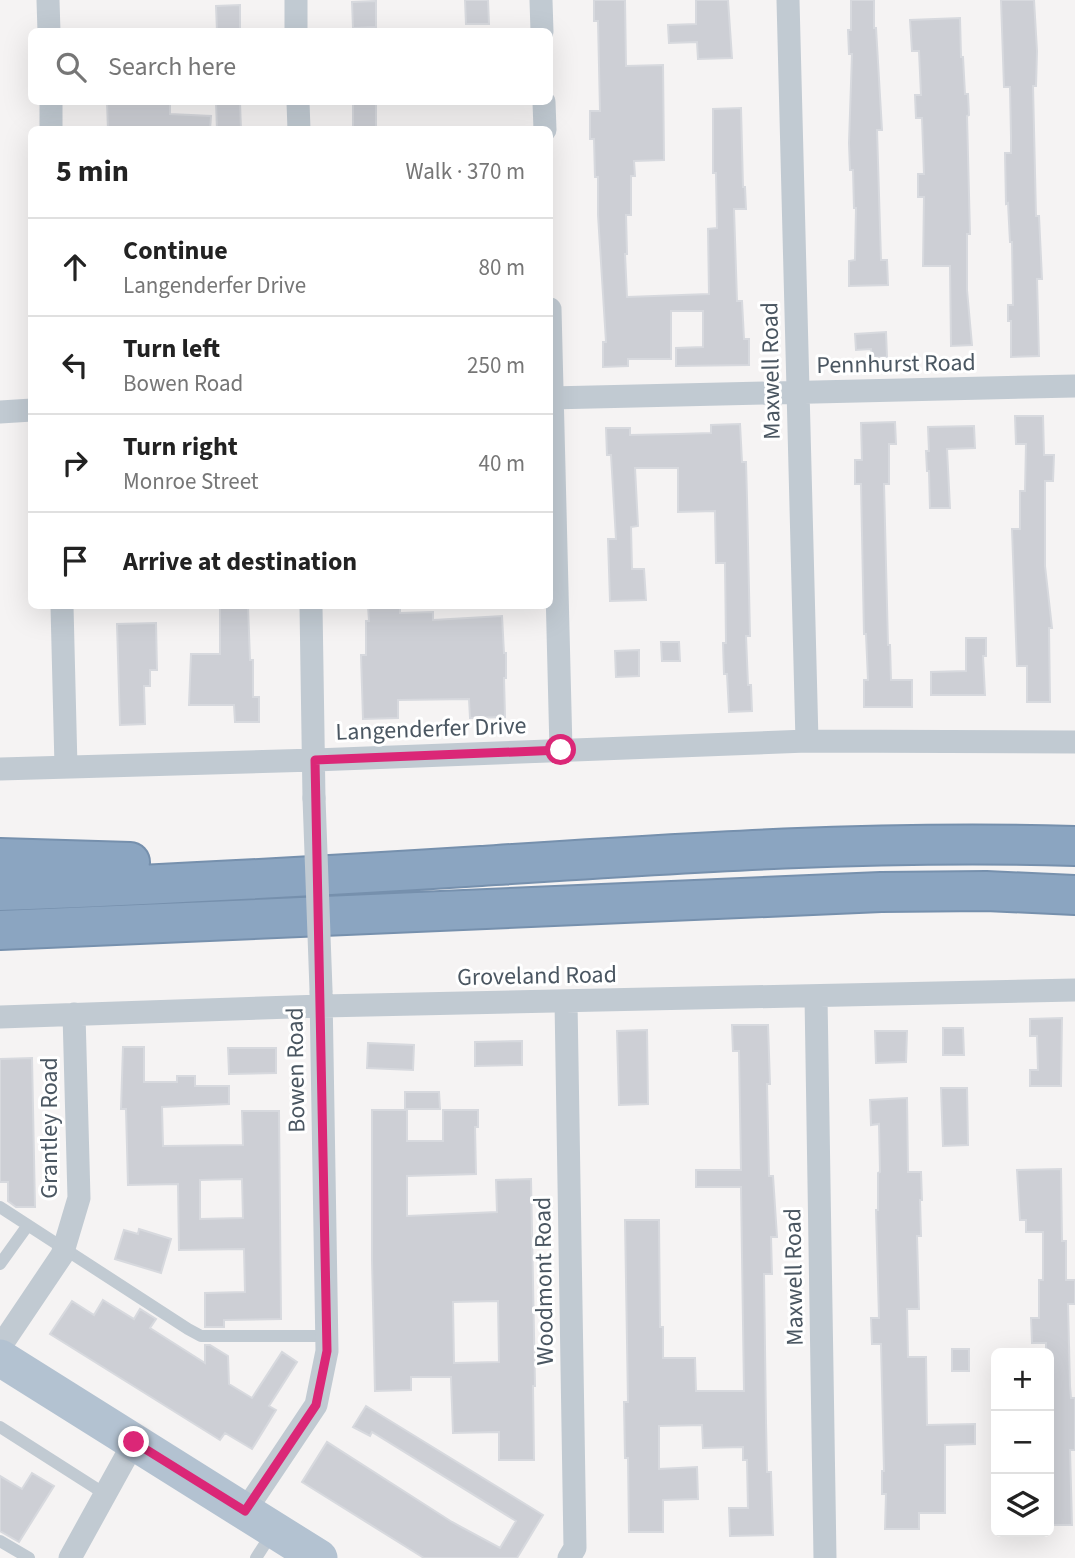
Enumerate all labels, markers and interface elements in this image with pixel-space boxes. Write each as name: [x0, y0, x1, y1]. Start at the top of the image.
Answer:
search box: [28, 28, 553, 105]
icon: search: [52, 48, 90, 86]
text: Search here: [108, 48, 236, 85]
text: 5 min: [56, 150, 129, 193]
text: Walk · 370 m: [406, 155, 525, 188]
text: Continue: [123, 232, 228, 269]
icon: ahead: [56, 248, 94, 286]
text: 80 m: [478, 251, 525, 284]
text: Langenderfer Drive: [123, 269, 306, 302]
street label: Maxwell Road: [752, 302, 790, 440]
text: Turn left: [123, 330, 220, 367]
street label: Pennhurst Road: [816, 345, 976, 383]
icon: left: [56, 346, 94, 384]
text: 250 m: [467, 349, 525, 382]
text: Bowen Road: [123, 367, 243, 400]
text: Turn right: [123, 428, 238, 465]
icon: right: [56, 444, 94, 482]
text: 40 m: [478, 447, 525, 480]
text: Monroe Street: [123, 465, 259, 498]
icon: arrive: [56, 542, 94, 580]
text: Arrive at destination: [123, 543, 357, 580]
street label: Langenderfer Drive: [335, 708, 527, 750]
route start: [545, 734, 576, 765]
street label: Groveland Road: [457, 957, 617, 995]
street label: Bowen Road: [277, 1007, 315, 1133]
street label: Grantley Road: [32, 1057, 67, 1199]
street label: Woodmont Road: [525, 1196, 563, 1366]
street label: Maxwell Road: [775, 1208, 813, 1346]
map controls: [991, 1348, 1054, 1537]
button: +: [991, 1348, 1054, 1411]
button: −: [991, 1411, 1054, 1474]
route end: [118, 1426, 149, 1457]
button: layers: [991, 1474, 1054, 1537]

